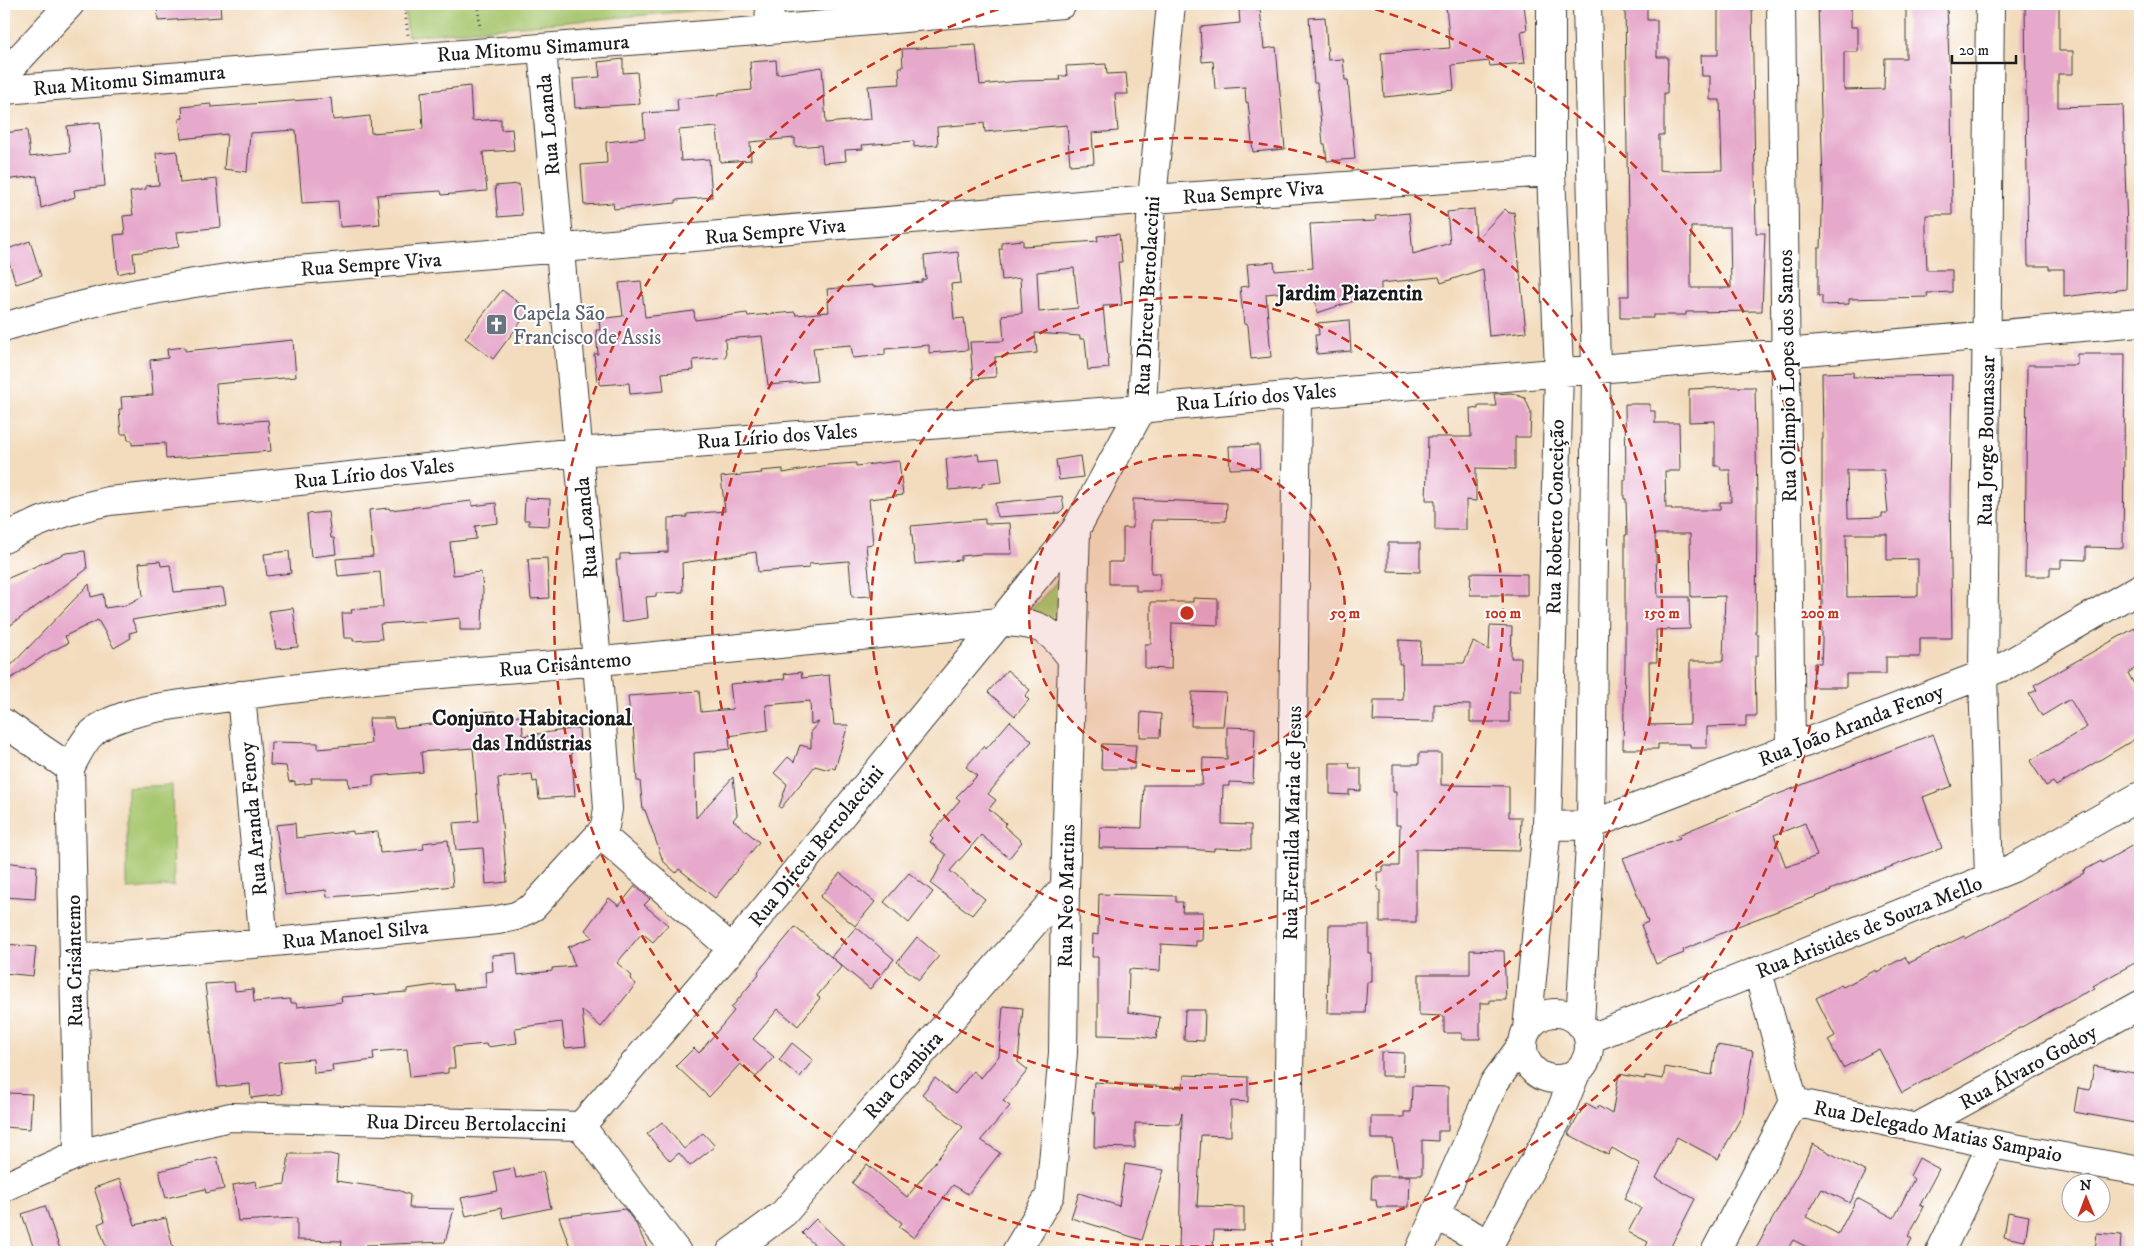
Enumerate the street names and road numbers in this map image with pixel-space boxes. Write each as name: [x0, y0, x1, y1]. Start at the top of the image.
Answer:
street label: Rua Mitomu Simamura: [436, 29, 630, 69]
street label: Rua Mitomu Simamura: [32, 60, 226, 102]
street label: Rua Loanda: [532, 73, 566, 177]
street label: Rua Sempre Viva: [1182, 175, 1324, 211]
street label: Rua Dirceu Bertolaccini: [1130, 195, 1166, 397]
street label: Rua Sempre Viva: [704, 213, 847, 251]
street label: Rua Sempre Viva: [300, 247, 442, 283]
street label: Rua Olimpio Lopes dos Santos: [1773, 249, 1803, 503]
street label: Rua Jorge Bounassar: [1973, 355, 2001, 527]
street label: Rua Lírio dos Vales: [1175, 378, 1337, 418]
street label: Rua Lírio dos Vales: [696, 418, 858, 456]
street label: Rua Roberto Conceição: [1541, 419, 1571, 615]
street label: Rua Lírio dos Vales: [293, 453, 456, 495]
street label: Rua Loanda: [570, 476, 604, 580]
street label: Rua Crisântemo: [498, 646, 632, 684]
street label: Rua João Aranda Fenoy: [1755, 678, 1949, 773]
street label: Rua Erenilda Maria de Jesus: [1278, 705, 1308, 941]
street label: Rua Aranda Fenoy: [234, 740, 274, 897]
street label: Rua Dirceu Bertolaccini: [744, 761, 890, 933]
street label: Rua Neo Martins: [1053, 824, 1081, 968]
street label: Rua Aristides de Souza Mello: [1752, 871, 1986, 985]
street label: Rua Crisântemo: [61, 894, 89, 1028]
street label: Rua Manoel Silva: [281, 914, 430, 956]
street label: Rua Álvaro Godoy: [1954, 1017, 2103, 1116]
street label: Rua Cambira: [858, 1026, 949, 1125]
street label: Rua Delegado Matias Sampaio: [1811, 1095, 2064, 1169]
street label: Rua Dirceu Bertolaccini: [366, 1109, 566, 1139]

